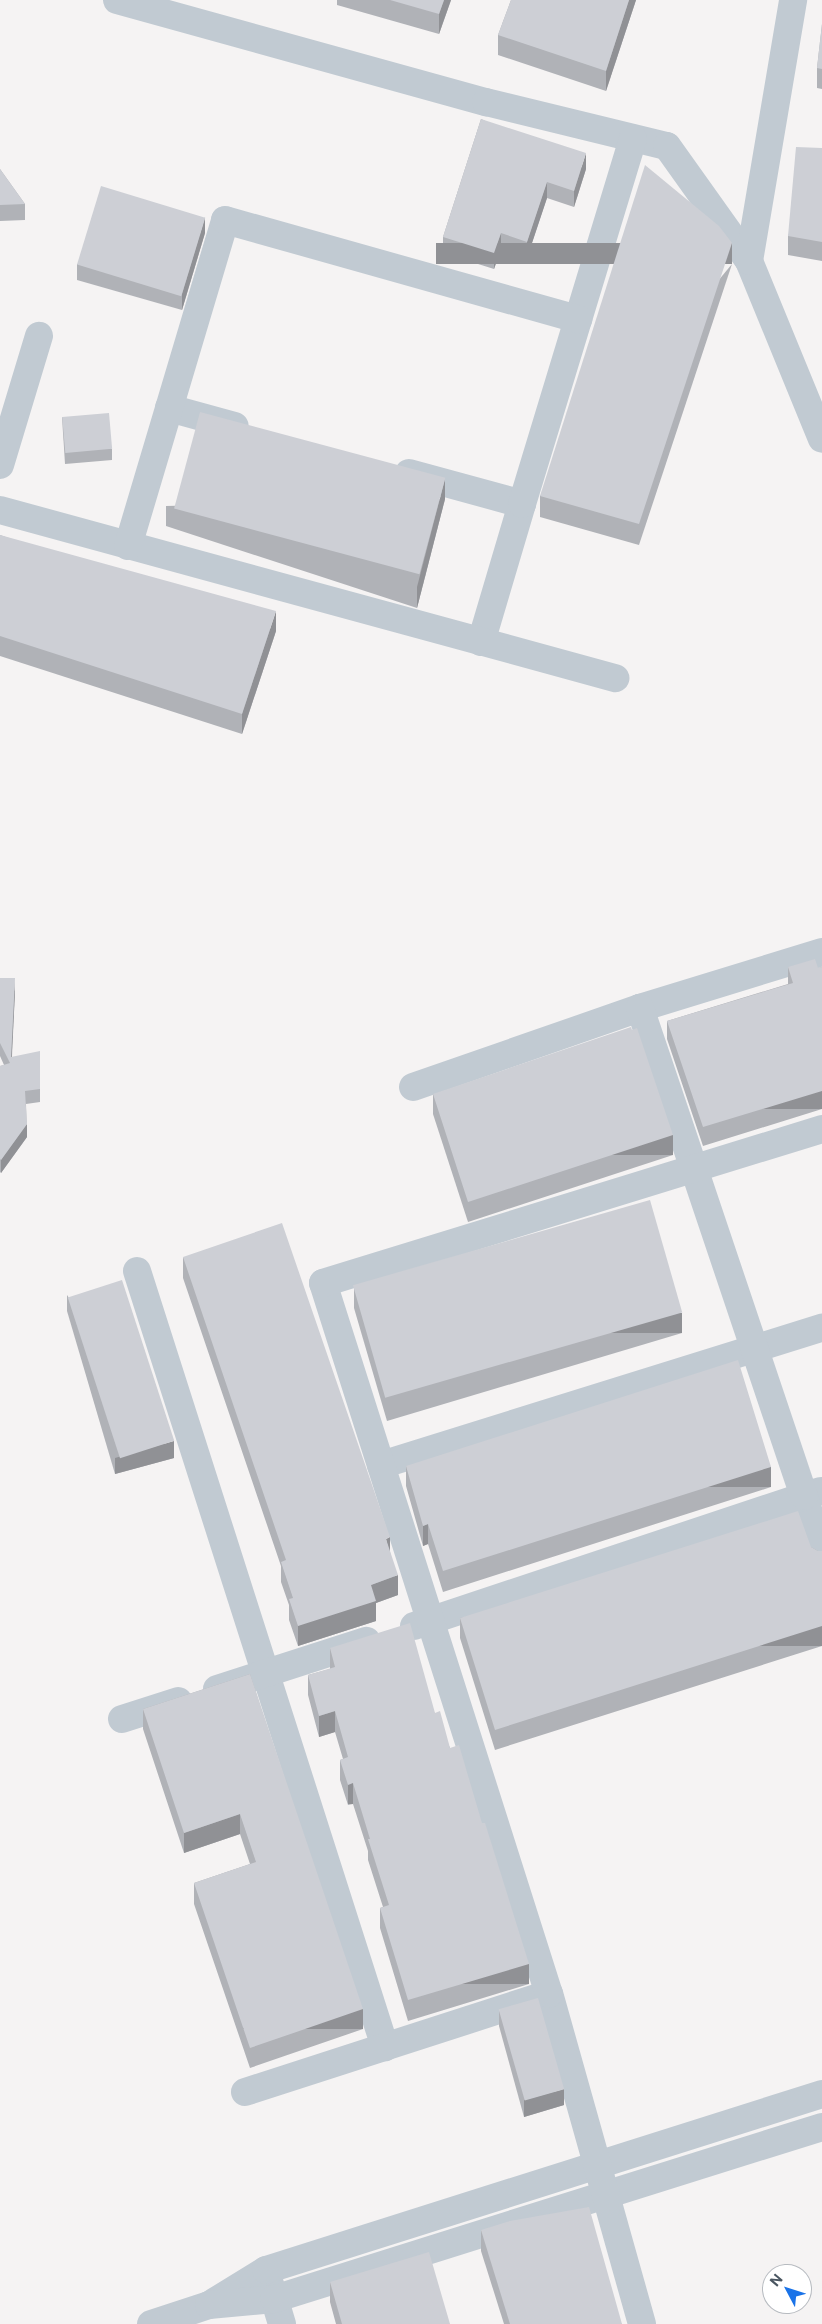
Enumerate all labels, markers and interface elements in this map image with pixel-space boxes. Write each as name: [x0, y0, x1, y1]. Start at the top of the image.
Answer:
north arrow: [762, 2264, 812, 2314]
text: N: [767, 2271, 786, 2289]

